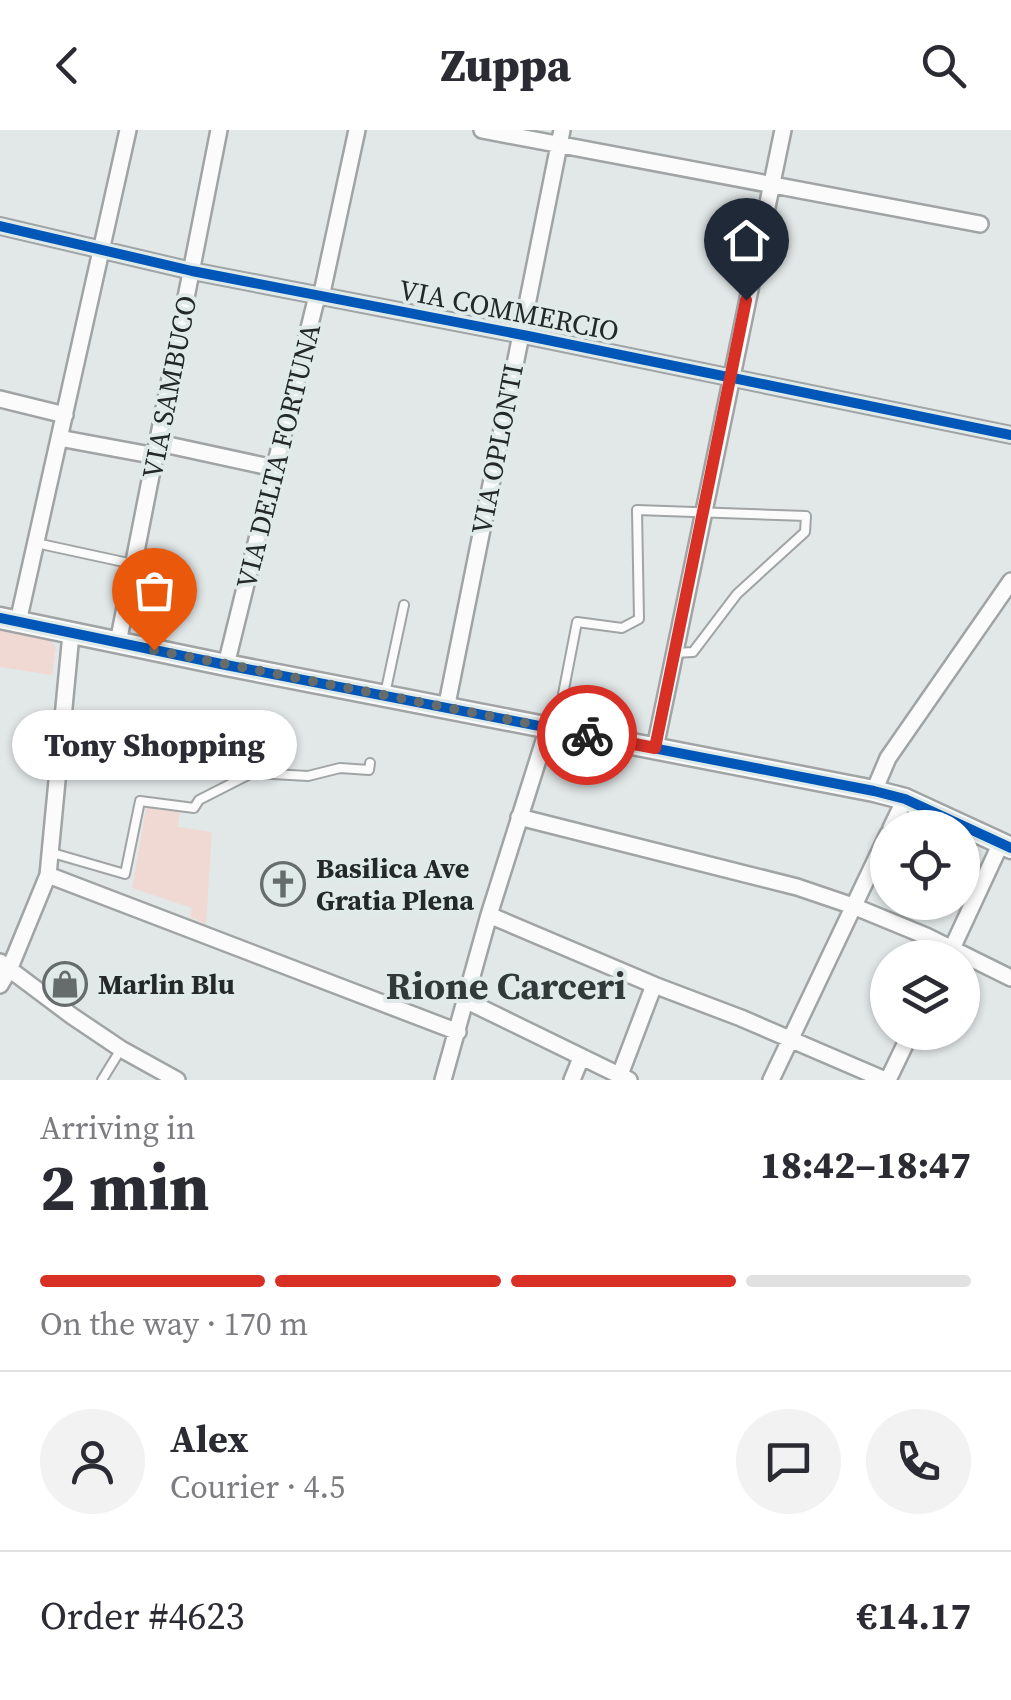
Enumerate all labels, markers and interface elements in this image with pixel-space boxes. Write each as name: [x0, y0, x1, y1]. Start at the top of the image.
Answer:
text: Zuppa: [440, 34, 571, 96]
icon: back: [40, 38, 95, 93]
icon: search: [916, 38, 971, 93]
pin: [704, 198, 789, 301]
icon: home: [719, 213, 774, 268]
street label: VIA COMMERCIO: [396, 270, 622, 350]
street label: VIA SAMBUCO: [133, 292, 205, 482]
street label: VIA DELTA FORTUNA: [227, 319, 329, 593]
street label: VIA OPLONTI: [462, 360, 532, 538]
pin: [112, 548, 197, 651]
icon: bag: [127, 563, 182, 618]
courier: [537, 685, 637, 785]
icon: bike: [560, 708, 615, 763]
callout: Tony Shopping: [12, 710, 296, 780]
text: Tony Shopping: [44, 723, 265, 767]
map controls: [870, 810, 980, 1050]
button: locate: [870, 810, 980, 920]
place label: Basilica Ave Gratia Plena: [316, 849, 474, 919]
church icon: Basilica Ave Gratia Plena: [260, 861, 306, 907]
button: layers: [870, 940, 980, 1050]
district label: Rione Carceri: [386, 960, 626, 1012]
shop icon: Marlin Blu: [42, 961, 88, 1007]
place label: Marlin Blu: [98, 965, 235, 1003]
text: Arriving in: [40, 1106, 195, 1150]
text: 18:42–18:47: [760, 1139, 971, 1191]
text: 2 min: [40, 1143, 210, 1232]
text: On the way · 170 m: [40, 1302, 308, 1346]
button: person: [40, 1409, 145, 1514]
button: chat: [736, 1409, 841, 1514]
button: phone: [866, 1409, 971, 1514]
text: Alex: [170, 1413, 248, 1465]
text: Courier · 4.5: [170, 1465, 345, 1509]
text: Order #4623: [40, 1590, 244, 1642]
text: €14.17: [857, 1590, 971, 1642]

